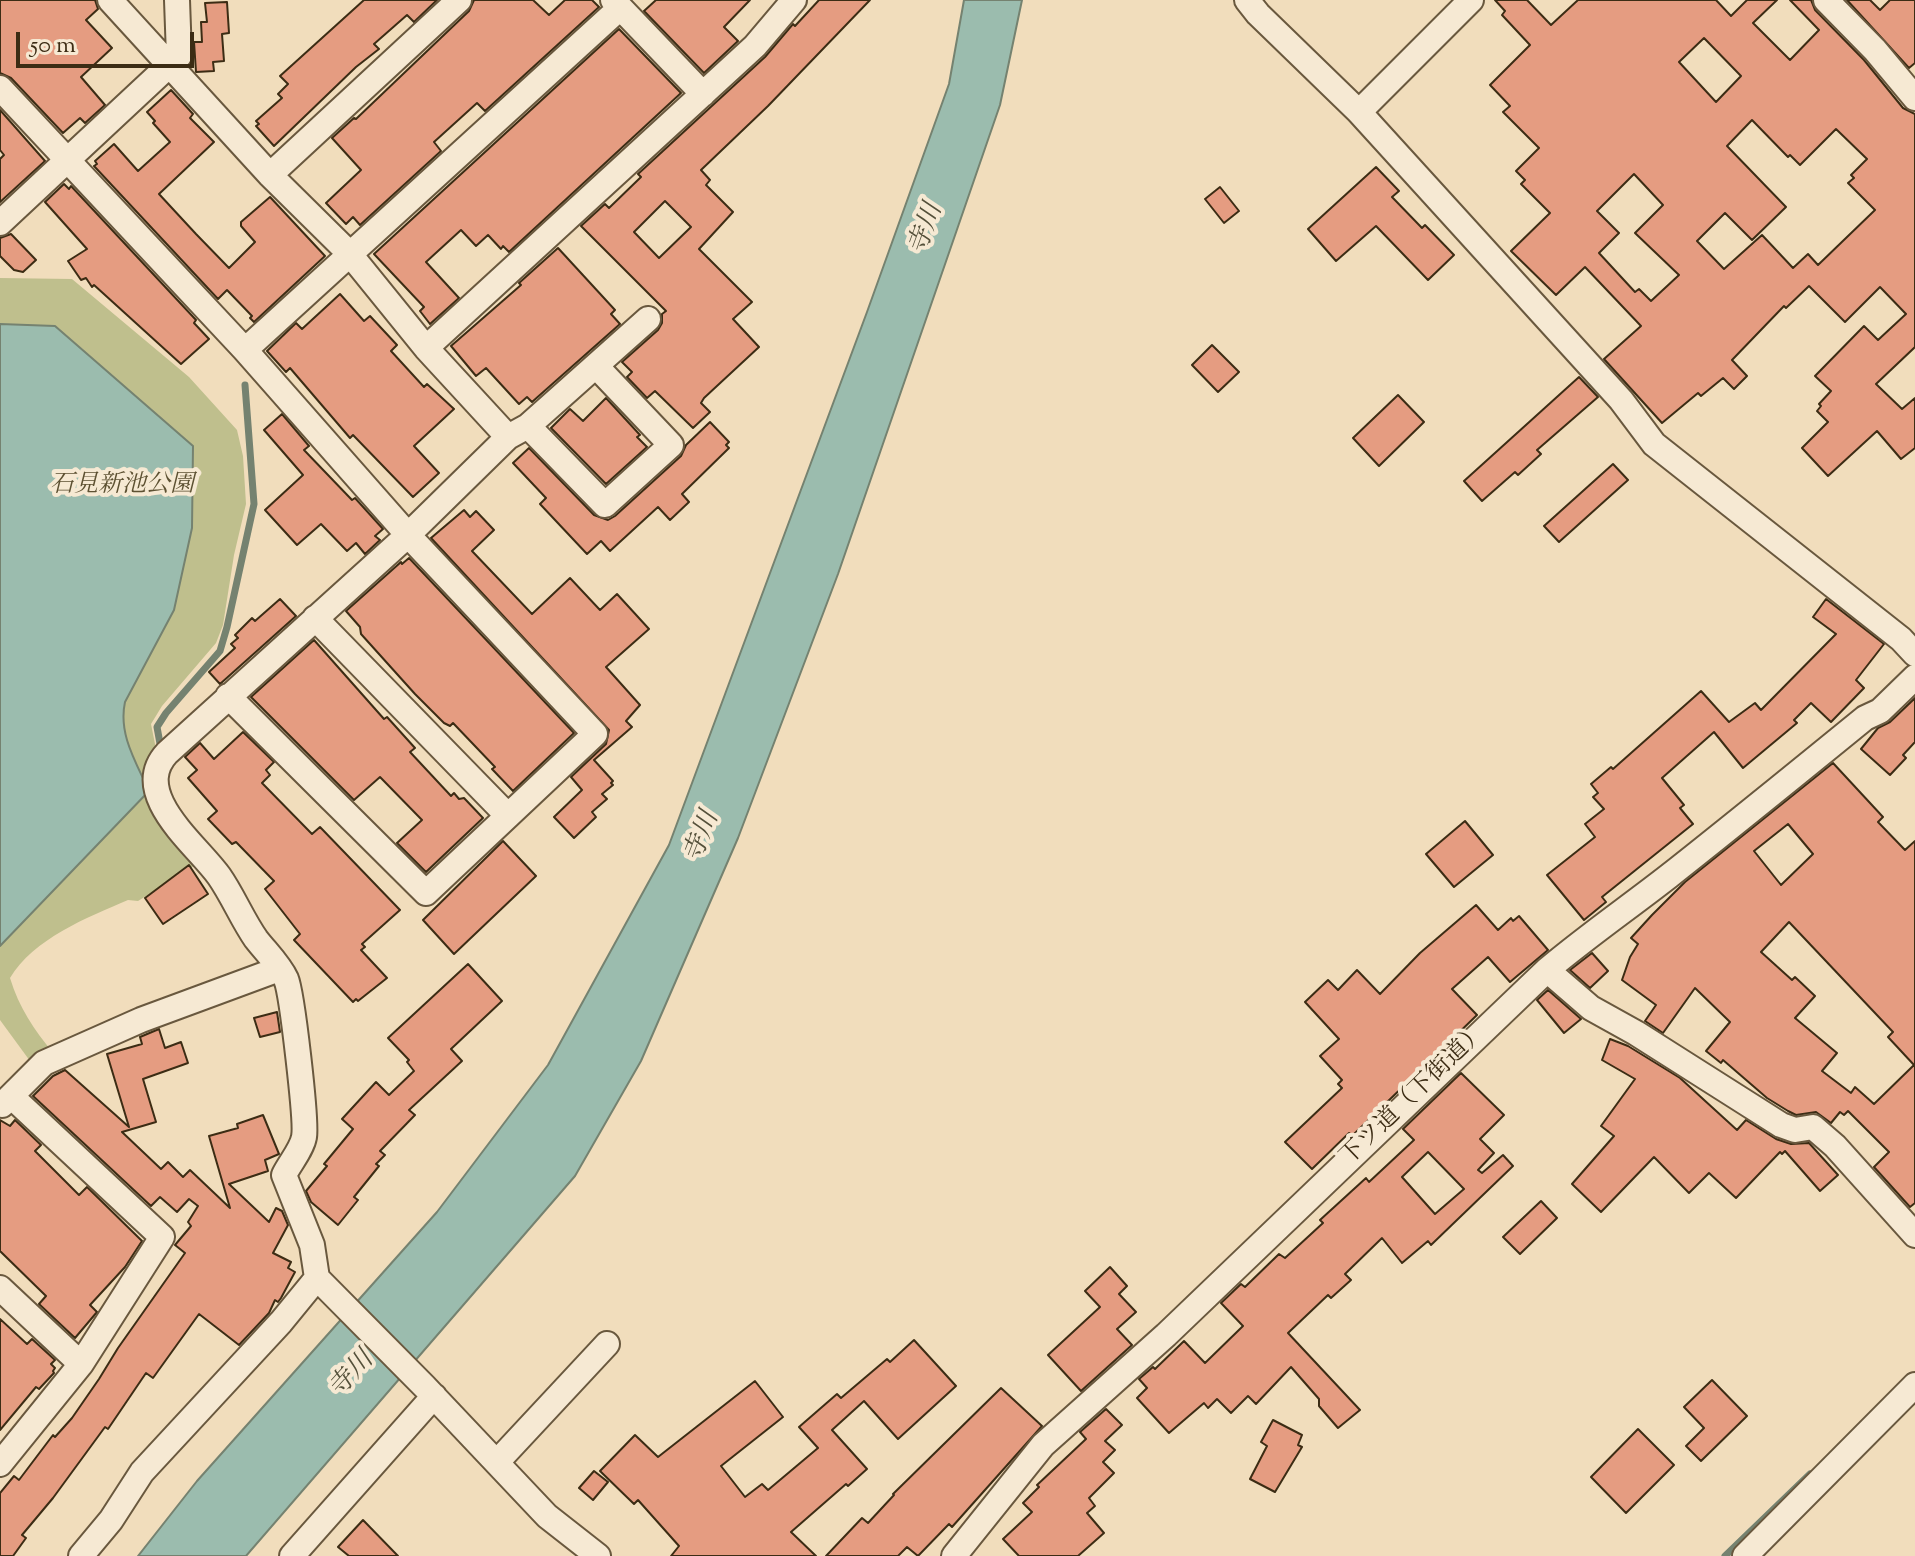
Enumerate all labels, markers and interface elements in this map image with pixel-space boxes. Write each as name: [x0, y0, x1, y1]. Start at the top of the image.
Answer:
scale bar: [20, 16, 198, 66]
text: 50 m: [30, 29, 76, 63]
water label: 寺川: [904, 200, 952, 260]
park label: 石見新池公園: [50, 473, 194, 501]
water label: 寺川: [680, 808, 728, 868]
street label: 下ツ道（下街道）: [1336, 1019, 1494, 1173]
water label: 寺川: [324, 1346, 382, 1406]

